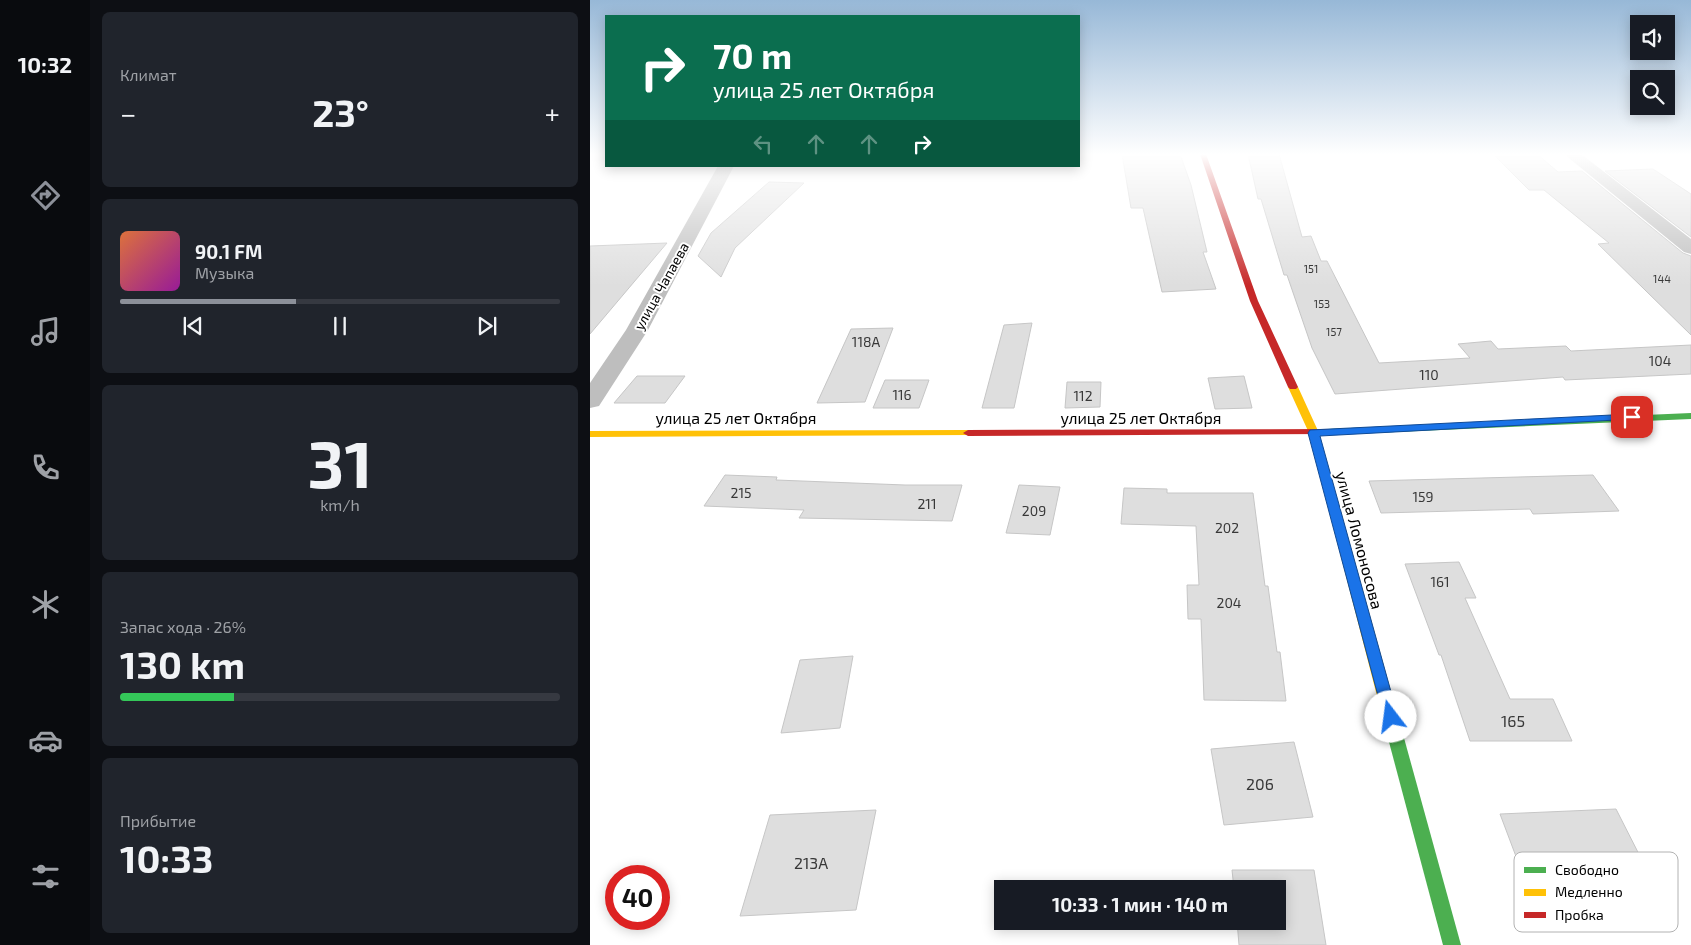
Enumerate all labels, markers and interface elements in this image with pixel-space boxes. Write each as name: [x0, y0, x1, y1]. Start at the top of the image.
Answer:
map controls: [1630, 15, 1675, 115]
button: sound: [1630, 15, 1675, 60]
text: 70 m: [713, 34, 792, 76]
icon: right: [630, 35, 695, 100]
text: 10:32: [18, 51, 72, 77]
text: Климат: [120, 65, 177, 84]
button: search: [1630, 70, 1675, 115]
text: улица 25 лет Октября: [713, 76, 935, 102]
text: 23°: [312, 89, 369, 135]
text: −: [120, 96, 136, 130]
text: +: [545, 96, 560, 130]
icon: left: [749, 130, 777, 158]
icon: ahead: [802, 130, 830, 158]
icon: ahead: [855, 130, 883, 158]
icon: right: [908, 130, 936, 158]
icon: directions: [28, 178, 63, 213]
street label: улица Чапаева: [630, 239, 692, 333]
text: 90.1 FM: [195, 240, 262, 263]
house number: 151: [1304, 262, 1318, 275]
text: Музыка: [195, 263, 254, 282]
house number: 144: [1653, 272, 1671, 285]
house number: 153: [1314, 297, 1330, 310]
icon: previous: [179, 312, 207, 340]
icon: pause: [326, 312, 354, 340]
icon: next: [473, 312, 501, 340]
icon: music: [28, 314, 63, 349]
house number: 157: [1326, 325, 1342, 338]
house number: 118А: [852, 333, 880, 350]
house number: 104: [1649, 352, 1671, 369]
house number: 110: [1419, 366, 1439, 383]
house number: 116: [892, 386, 912, 403]
house number: 112: [1073, 387, 1093, 404]
pin: [1611, 396, 1653, 438]
icon: arrive: [1618, 403, 1646, 431]
street label: улица 25 лет Октября: [655, 408, 817, 428]
street label: улица 25 лет Октября: [1060, 408, 1222, 428]
text: 31: [308, 423, 372, 501]
icon: phone: [28, 450, 63, 485]
street label: улица Ломоносова: [1331, 469, 1388, 611]
house number: 215: [731, 484, 751, 501]
house number: 159: [1412, 488, 1434, 505]
text: km/h: [320, 495, 360, 514]
house number: 211: [917, 495, 937, 512]
house number: 209: [1022, 502, 1046, 519]
house number: 202: [1215, 519, 1239, 536]
house number: 161: [1430, 573, 1450, 590]
icon: climate: [28, 587, 63, 622]
house number: 204: [1217, 594, 1241, 611]
text: Запас хода · 26%: [120, 617, 246, 636]
text: 130 km: [120, 641, 245, 687]
position arrow: [1364, 690, 1416, 742]
house number: 165: [1501, 711, 1525, 730]
icon: car: [28, 723, 63, 758]
house number: 206: [1246, 774, 1274, 793]
text: Прибытие: [120, 811, 196, 830]
text: 10:33: [120, 835, 213, 881]
legend: [1514, 852, 1678, 932]
house number: 213А: [794, 853, 828, 872]
icon: filters: [28, 859, 63, 894]
text: Свободно: [1555, 861, 1619, 878]
speed limit sign: 40: [605, 865, 670, 930]
text: Медленно: [1555, 883, 1623, 900]
text: 10:33 · 1 мин · 140 m: [1052, 893, 1228, 916]
text: Пробка: [1555, 906, 1604, 923]

